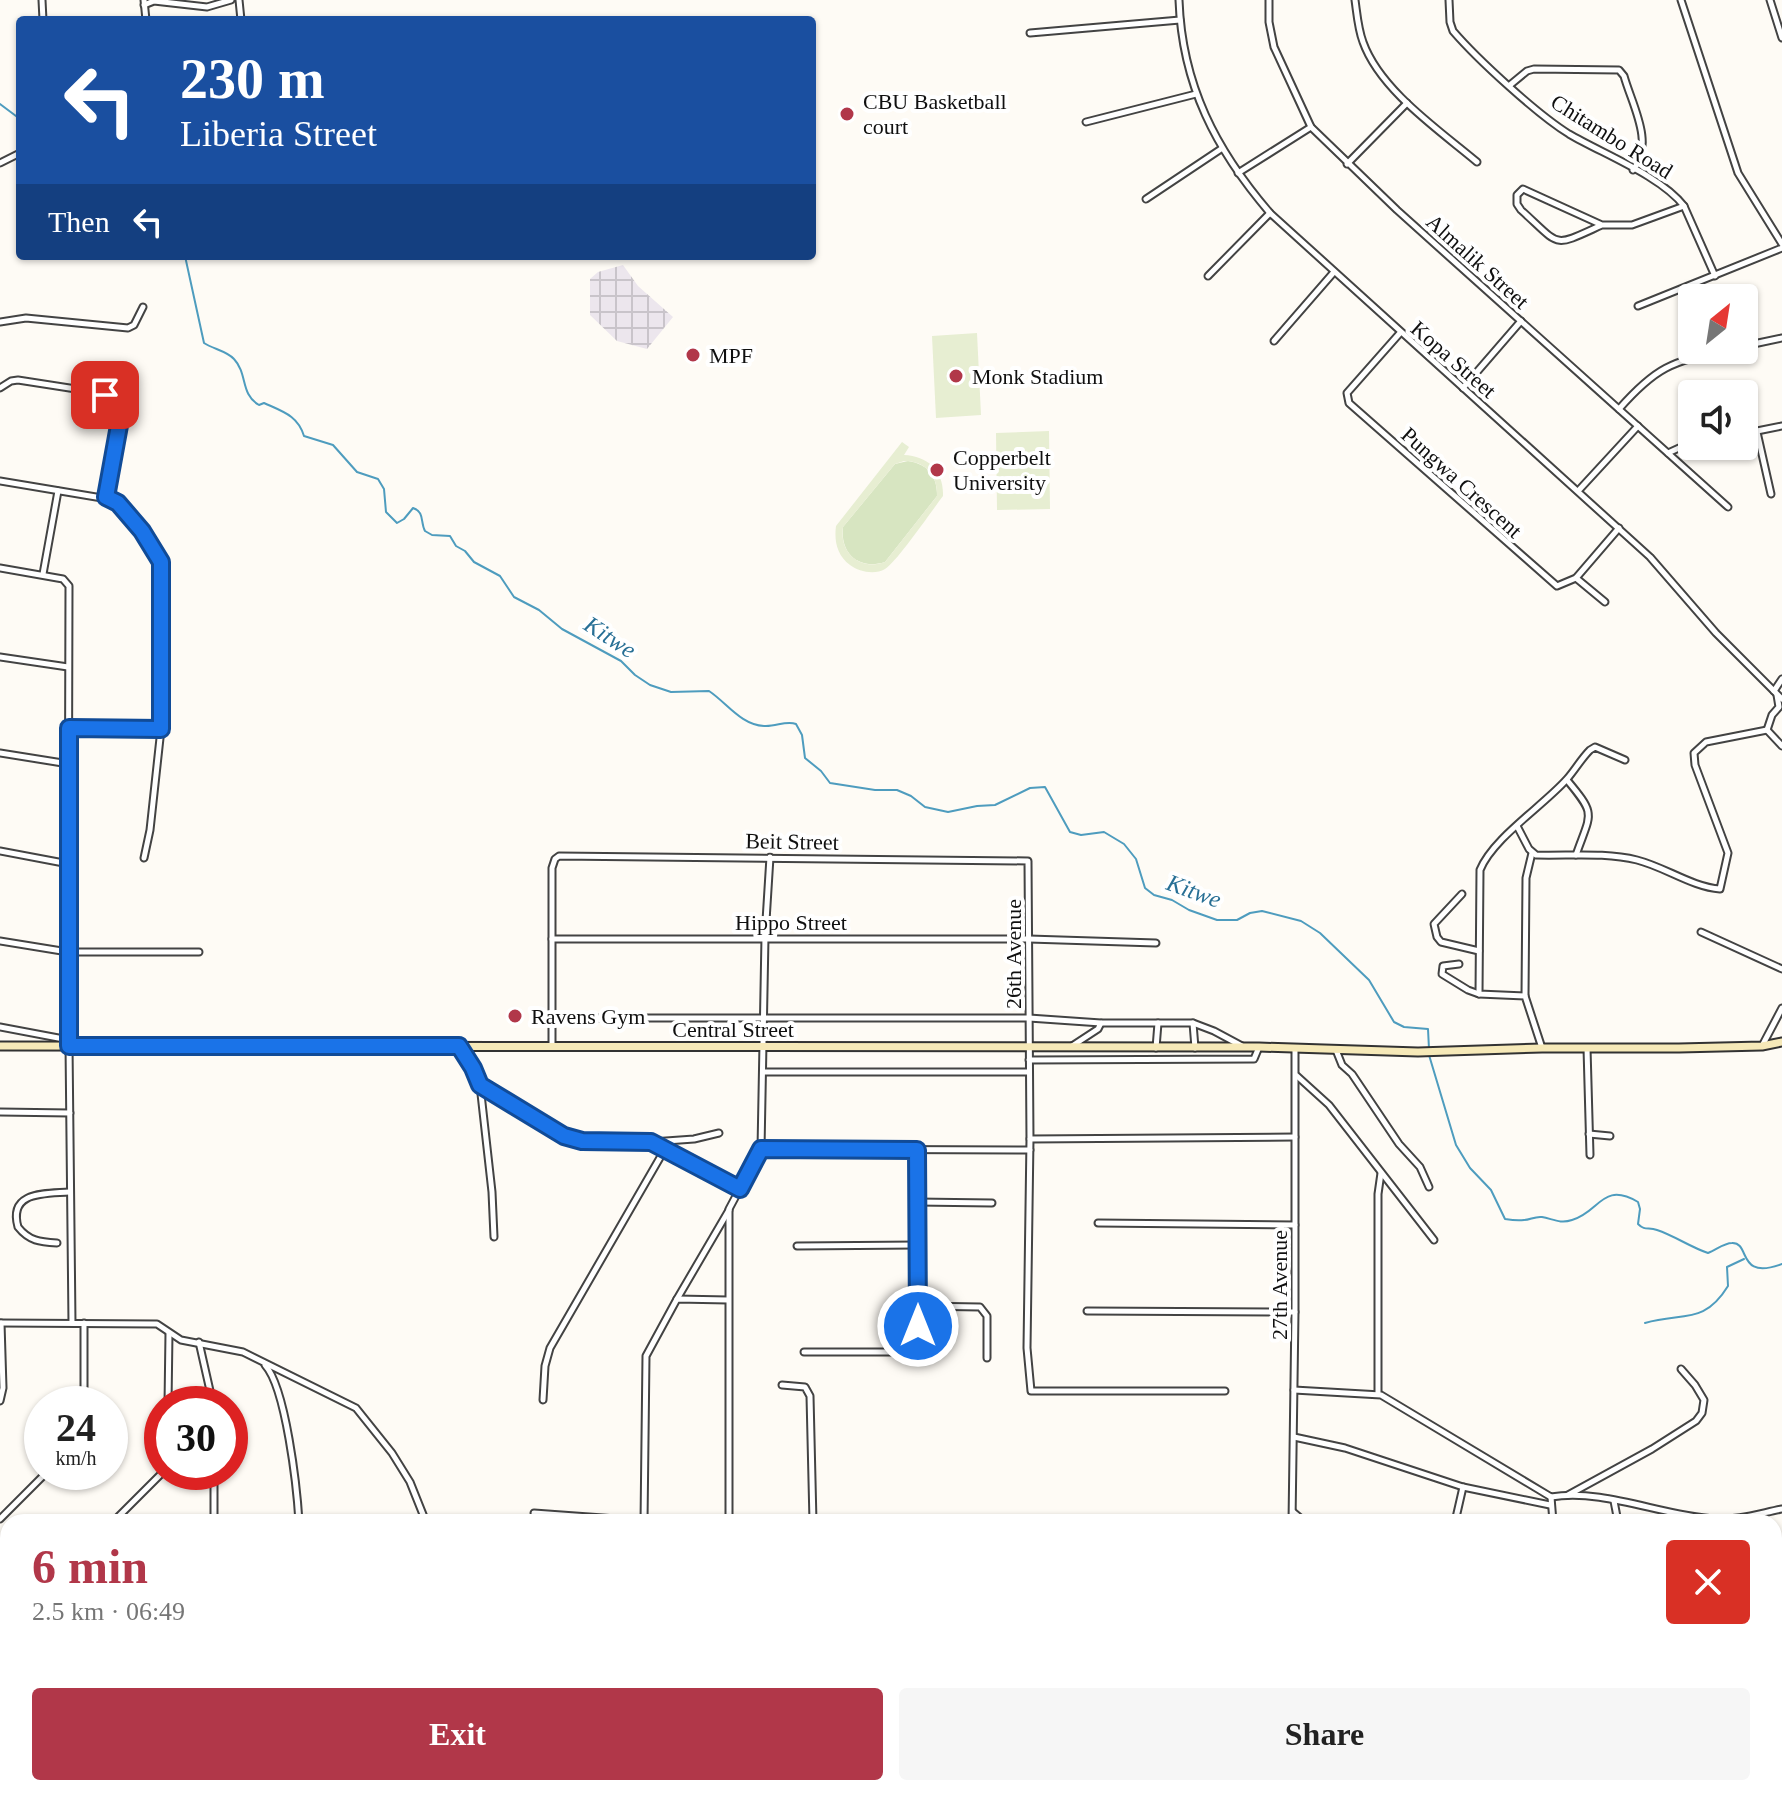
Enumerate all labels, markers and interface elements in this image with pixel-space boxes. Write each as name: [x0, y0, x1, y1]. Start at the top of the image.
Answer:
icon: left: [48, 48, 152, 152]
text: 230 m: [180, 48, 325, 110]
place label: CBU Basketball court: [863, 89, 1007, 139]
street label: Chitambo Road: [1546, 89, 1677, 184]
marker: CBU Basketball court: [838, 105, 856, 123]
text: Liberia Street: [180, 114, 377, 154]
icon: left: [126, 200, 170, 244]
text: Then: [48, 205, 110, 238]
street label: Almalik Street: [1421, 209, 1534, 314]
north arrow: [1678, 284, 1758, 364]
map controls: [1678, 284, 1758, 460]
street label: Kopa Street: [1406, 316, 1501, 403]
place label: MPF: [709, 343, 753, 368]
marker: MPF: [684, 346, 702, 364]
pin: [71, 361, 139, 429]
place label: Monk Stadium: [972, 364, 1103, 389]
marker: Monk Stadium: [947, 367, 965, 385]
icon: arrive: [83, 373, 127, 417]
button: sound: [1678, 380, 1758, 460]
street label: Pungwa Crescent: [1396, 422, 1527, 543]
place label: Copperbelt University: [953, 445, 1051, 495]
marker: Copperbelt University: [928, 461, 946, 479]
water label: Kitwe: [579, 610, 641, 663]
street label: Beit Street: [745, 828, 839, 855]
water label: Kitwe: [1162, 869, 1225, 913]
street label: 26th Avenue: [1001, 899, 1026, 1009]
street label: Hippo Street: [735, 910, 847, 935]
place label: Ravens Gym: [531, 1004, 645, 1029]
marker: Ravens Gym: [506, 1007, 524, 1025]
street label: Central Street: [672, 1017, 794, 1042]
street label: 27th Avenue: [1267, 1230, 1292, 1340]
position arrow: [876, 1284, 960, 1368]
speed limit sign: 30: [144, 1386, 248, 1490]
text: 24: [56, 1405, 96, 1450]
text: km/h: [55, 1447, 97, 1469]
text: 6 min: [32, 1540, 148, 1593]
button: close: [1666, 1540, 1750, 1624]
text: 2.5 km · 06:49: [32, 1597, 185, 1626]
button: Exit: [32, 1688, 883, 1780]
button: Share: [899, 1688, 1750, 1780]

